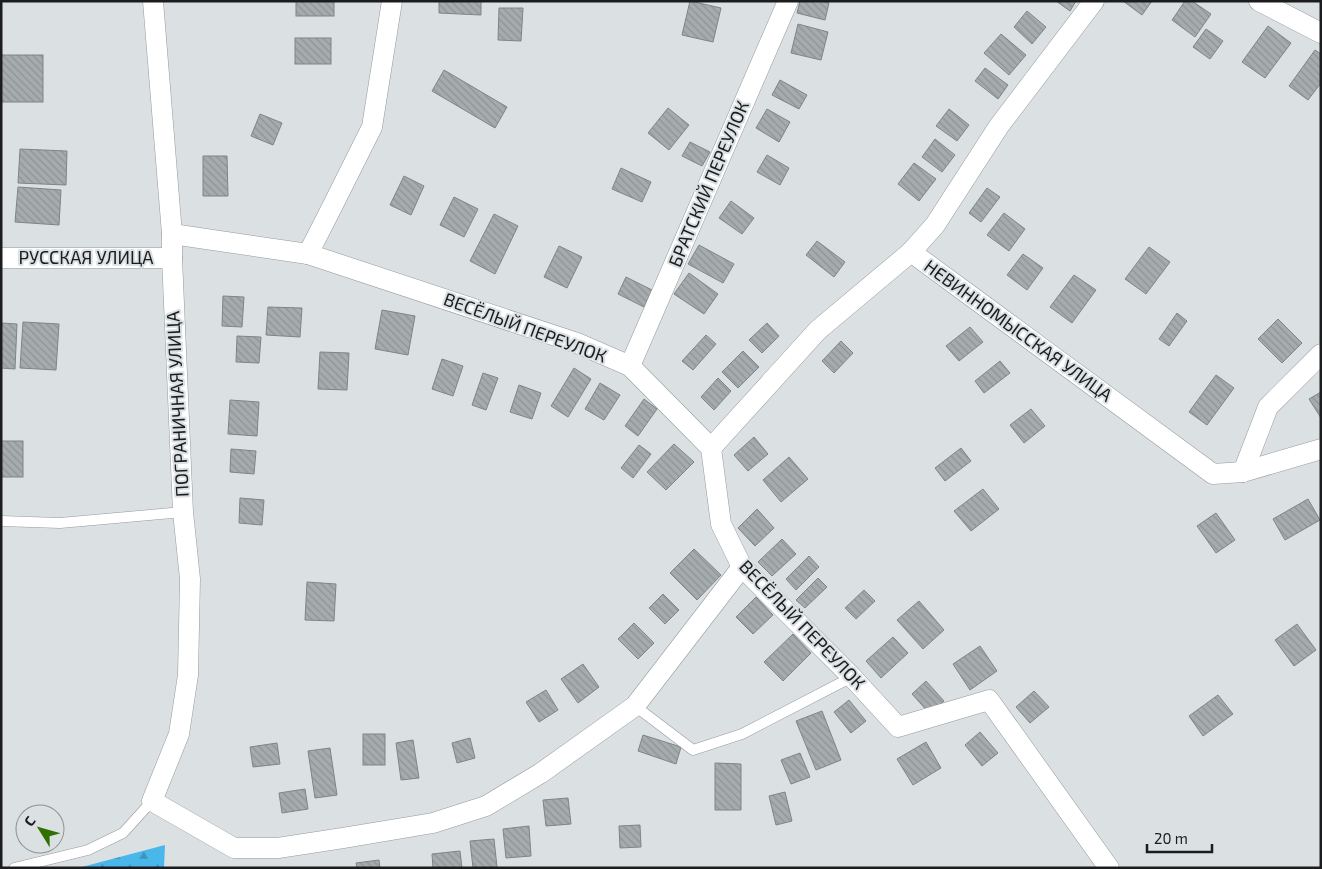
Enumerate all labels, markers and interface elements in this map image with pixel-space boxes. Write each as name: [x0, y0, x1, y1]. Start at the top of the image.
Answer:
street label: БРАТСКИЙ ПЕРЕУЛОК: [663, 97, 753, 270]
street label: РУССКАЯ УЛИЦА: [18, 246, 154, 268]
street label: НЕВИННОМЫССКАЯ УЛИЦА: [920, 254, 1118, 406]
street label: ВЕСЁЛЫЙ ПЕРЕУЛОК: [441, 287, 610, 367]
street label: ПОГРАНИЧНАЯ УЛИЦА: [161, 310, 193, 498]
street label: ВЕСЁЛЫЙ ПЕРЕУЛОК: [735, 555, 870, 694]
north arrow: [15, 804, 65, 854]
text: С: [20, 812, 38, 829]
scale bar: [1147, 822, 1212, 854]
text: 20 m: [1154, 829, 1188, 847]

